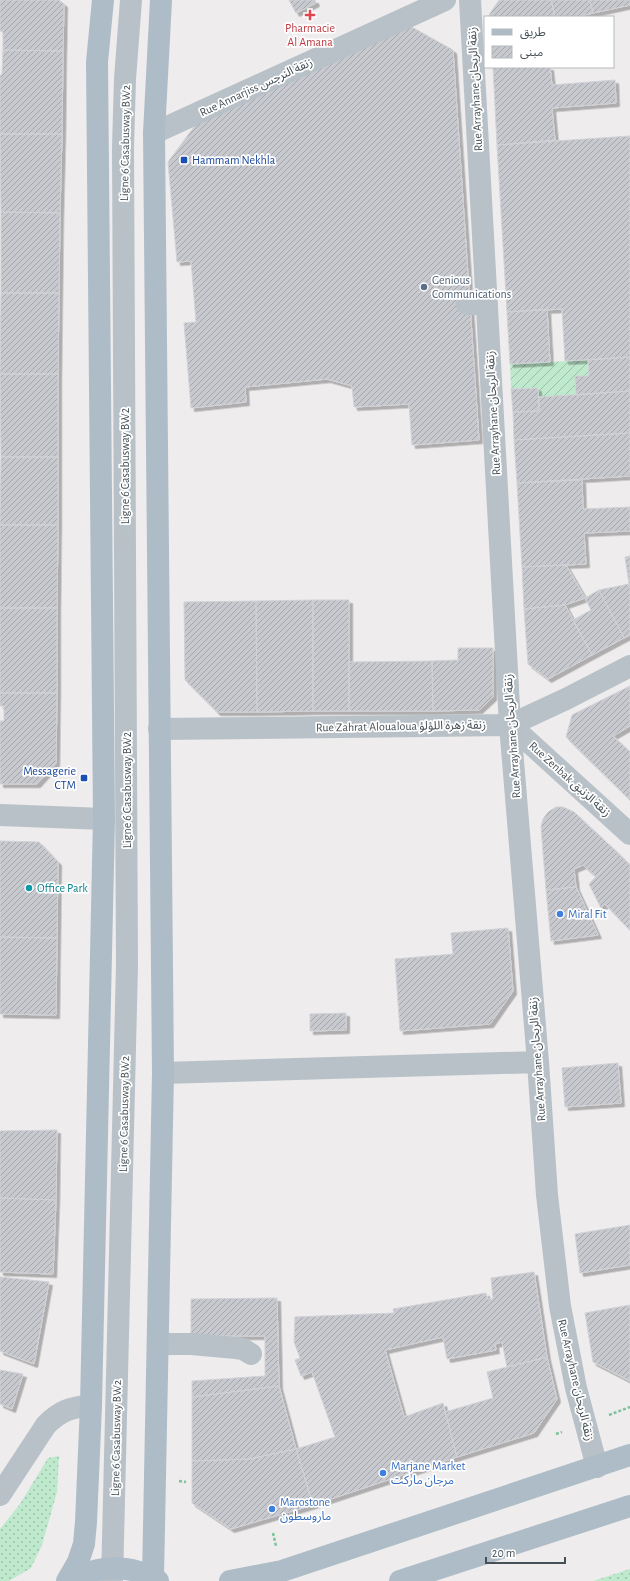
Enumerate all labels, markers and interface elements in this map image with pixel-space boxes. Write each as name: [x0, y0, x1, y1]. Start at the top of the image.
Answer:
marker: Pharmacie Al Amana: [305, 10, 315, 20]
legend: [484, 16, 614, 68]
place label: Pharmacie Al Amana: [285, 22, 335, 48]
street label: Rue Arrayhane زنقة الريحان: [466, 26, 485, 152]
text: طريق: [520, 26, 546, 40]
text: مبنى: [520, 46, 543, 59]
street label: Rue Annarjiss زنقة النرجس: [198, 56, 315, 119]
street label: Ligne 6 Casabusway BW2: [118, 84, 133, 201]
place label: Hammam Nekhla: [192, 154, 276, 166]
marker: Hammam Nekhla: [179, 155, 189, 165]
place label: Genious Communications: [432, 274, 511, 300]
marker: Genious Communications: [419, 282, 429, 292]
street label: Rue Arrayhane زنقة الريحان: [484, 350, 503, 476]
street label: Ligne 6 Casabusway BW2: [119, 407, 132, 524]
street label: Rue Arrayhane زنقة الريحان: [502, 673, 523, 799]
street label: Rue Zahrat Aloualoua زنقة زهرة اللؤلؤ: [316, 719, 486, 734]
street label: Ligne 6 Casabusway BW2: [121, 731, 134, 848]
street label: Rue Zenbak زنقة الزنبق: [525, 739, 613, 820]
place label: Messagerie CTM: [23, 765, 76, 791]
marker: Messagerie CTM: [79, 773, 89, 783]
place label: Office Park: [37, 882, 88, 894]
marker: Office Park: [24, 883, 34, 893]
place label: Miral Fit: [568, 908, 607, 920]
marker: Miral Fit: [555, 909, 565, 919]
street label: Rue Arrayhane زنقة الريحان: [527, 996, 548, 1122]
street label: Ligne 6 Casabusway BW2: [117, 1055, 132, 1172]
street label: Rue Arrayhane زنقة الريحان: [555, 1318, 596, 1442]
street label: Ligne 6 Casabusway BW2: [109, 1379, 124, 1496]
place label: Marjane Market مرجان ماركت: [391, 1460, 465, 1487]
marker: Marjane Market مرجان ماركت: [378, 1468, 388, 1478]
place label: Marostone ماروسطون: [280, 1496, 331, 1523]
marker: Marostone ماروسطون: [267, 1504, 277, 1514]
scale bar: [486, 1539, 565, 1565]
text: 20 m: [492, 1547, 515, 1559]

